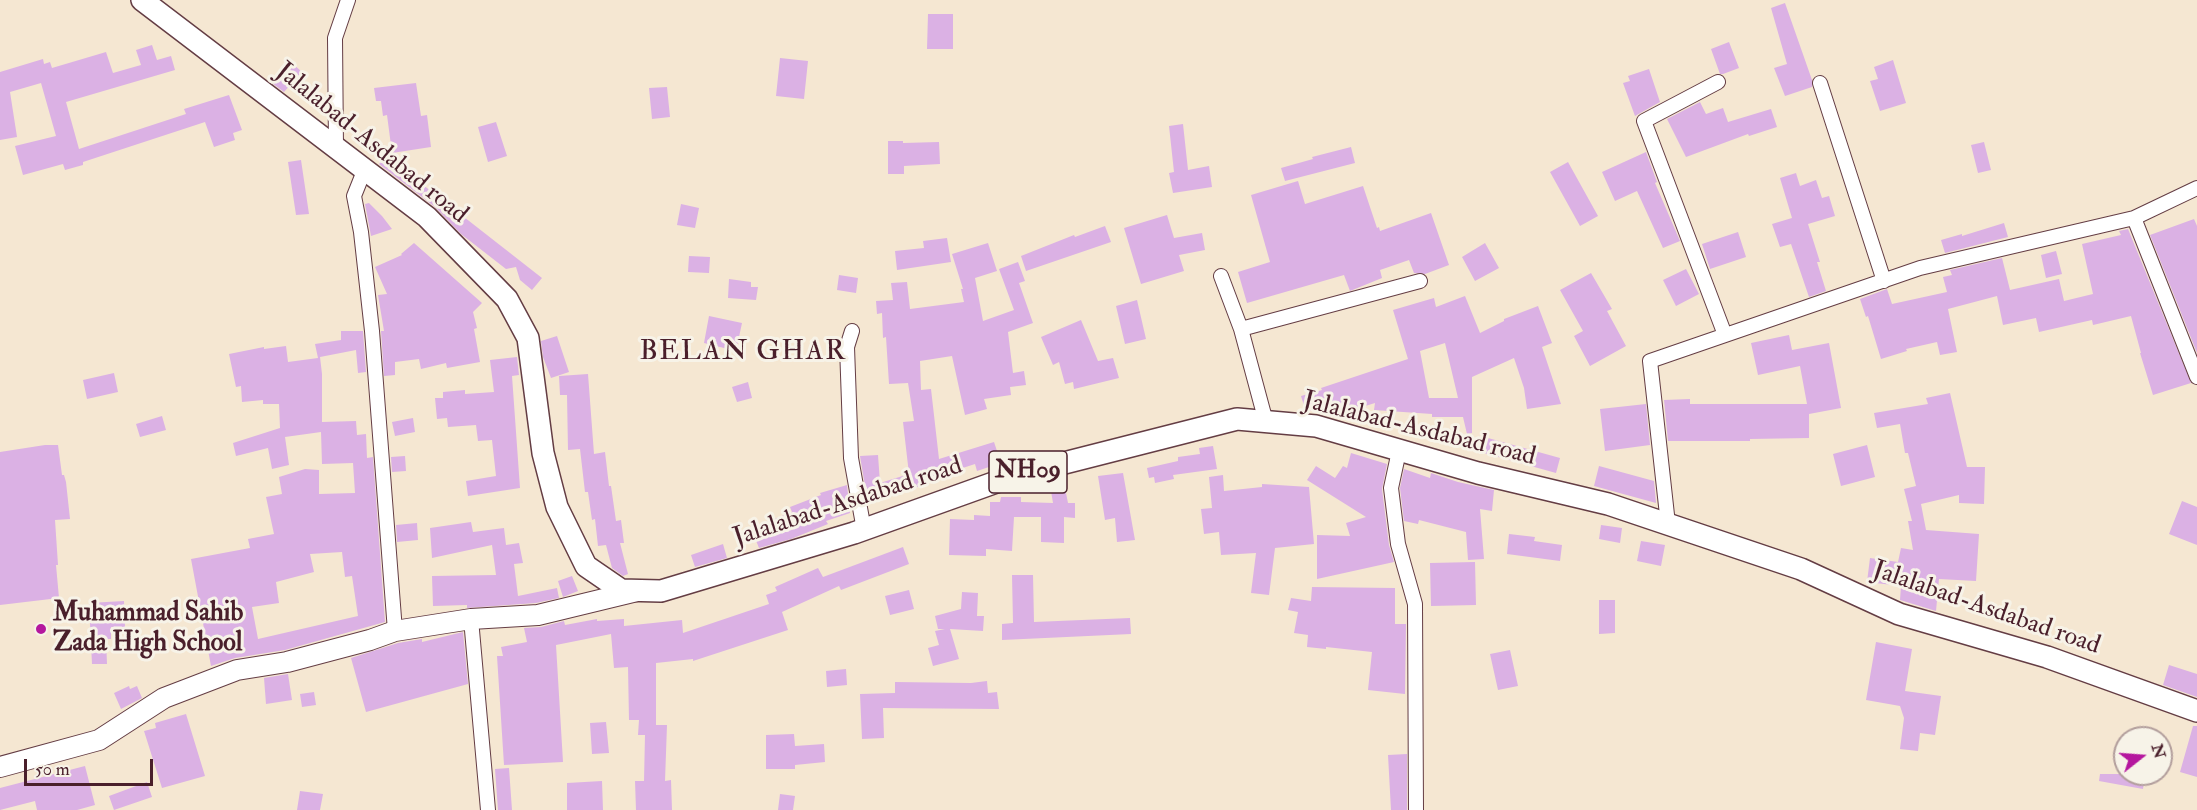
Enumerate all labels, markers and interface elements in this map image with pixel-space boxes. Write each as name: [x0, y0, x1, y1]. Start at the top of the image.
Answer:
street label: Jalalabad-Asdabad road: [268, 57, 474, 231]
district label: BELAN GHAR: [639, 336, 847, 370]
street label: Jalalabad-Asdabad road: [1299, 386, 1539, 474]
street label: Jalalabad-Asdabad road: [730, 451, 966, 555]
road number: NH09: [989, 451, 1067, 493]
street label: Jalalabad-Asdabad road: [1868, 555, 2104, 663]
place label: Muhammad Sahib Zada High School: [53, 598, 243, 660]
marker: Muhammad Sahib Zada High School: [34, 622, 48, 636]
north arrow: [2113, 726, 2173, 786]
text: N: [2147, 742, 2170, 761]
scale bar: [27, 747, 156, 785]
text: 50 m: [35, 758, 70, 781]

